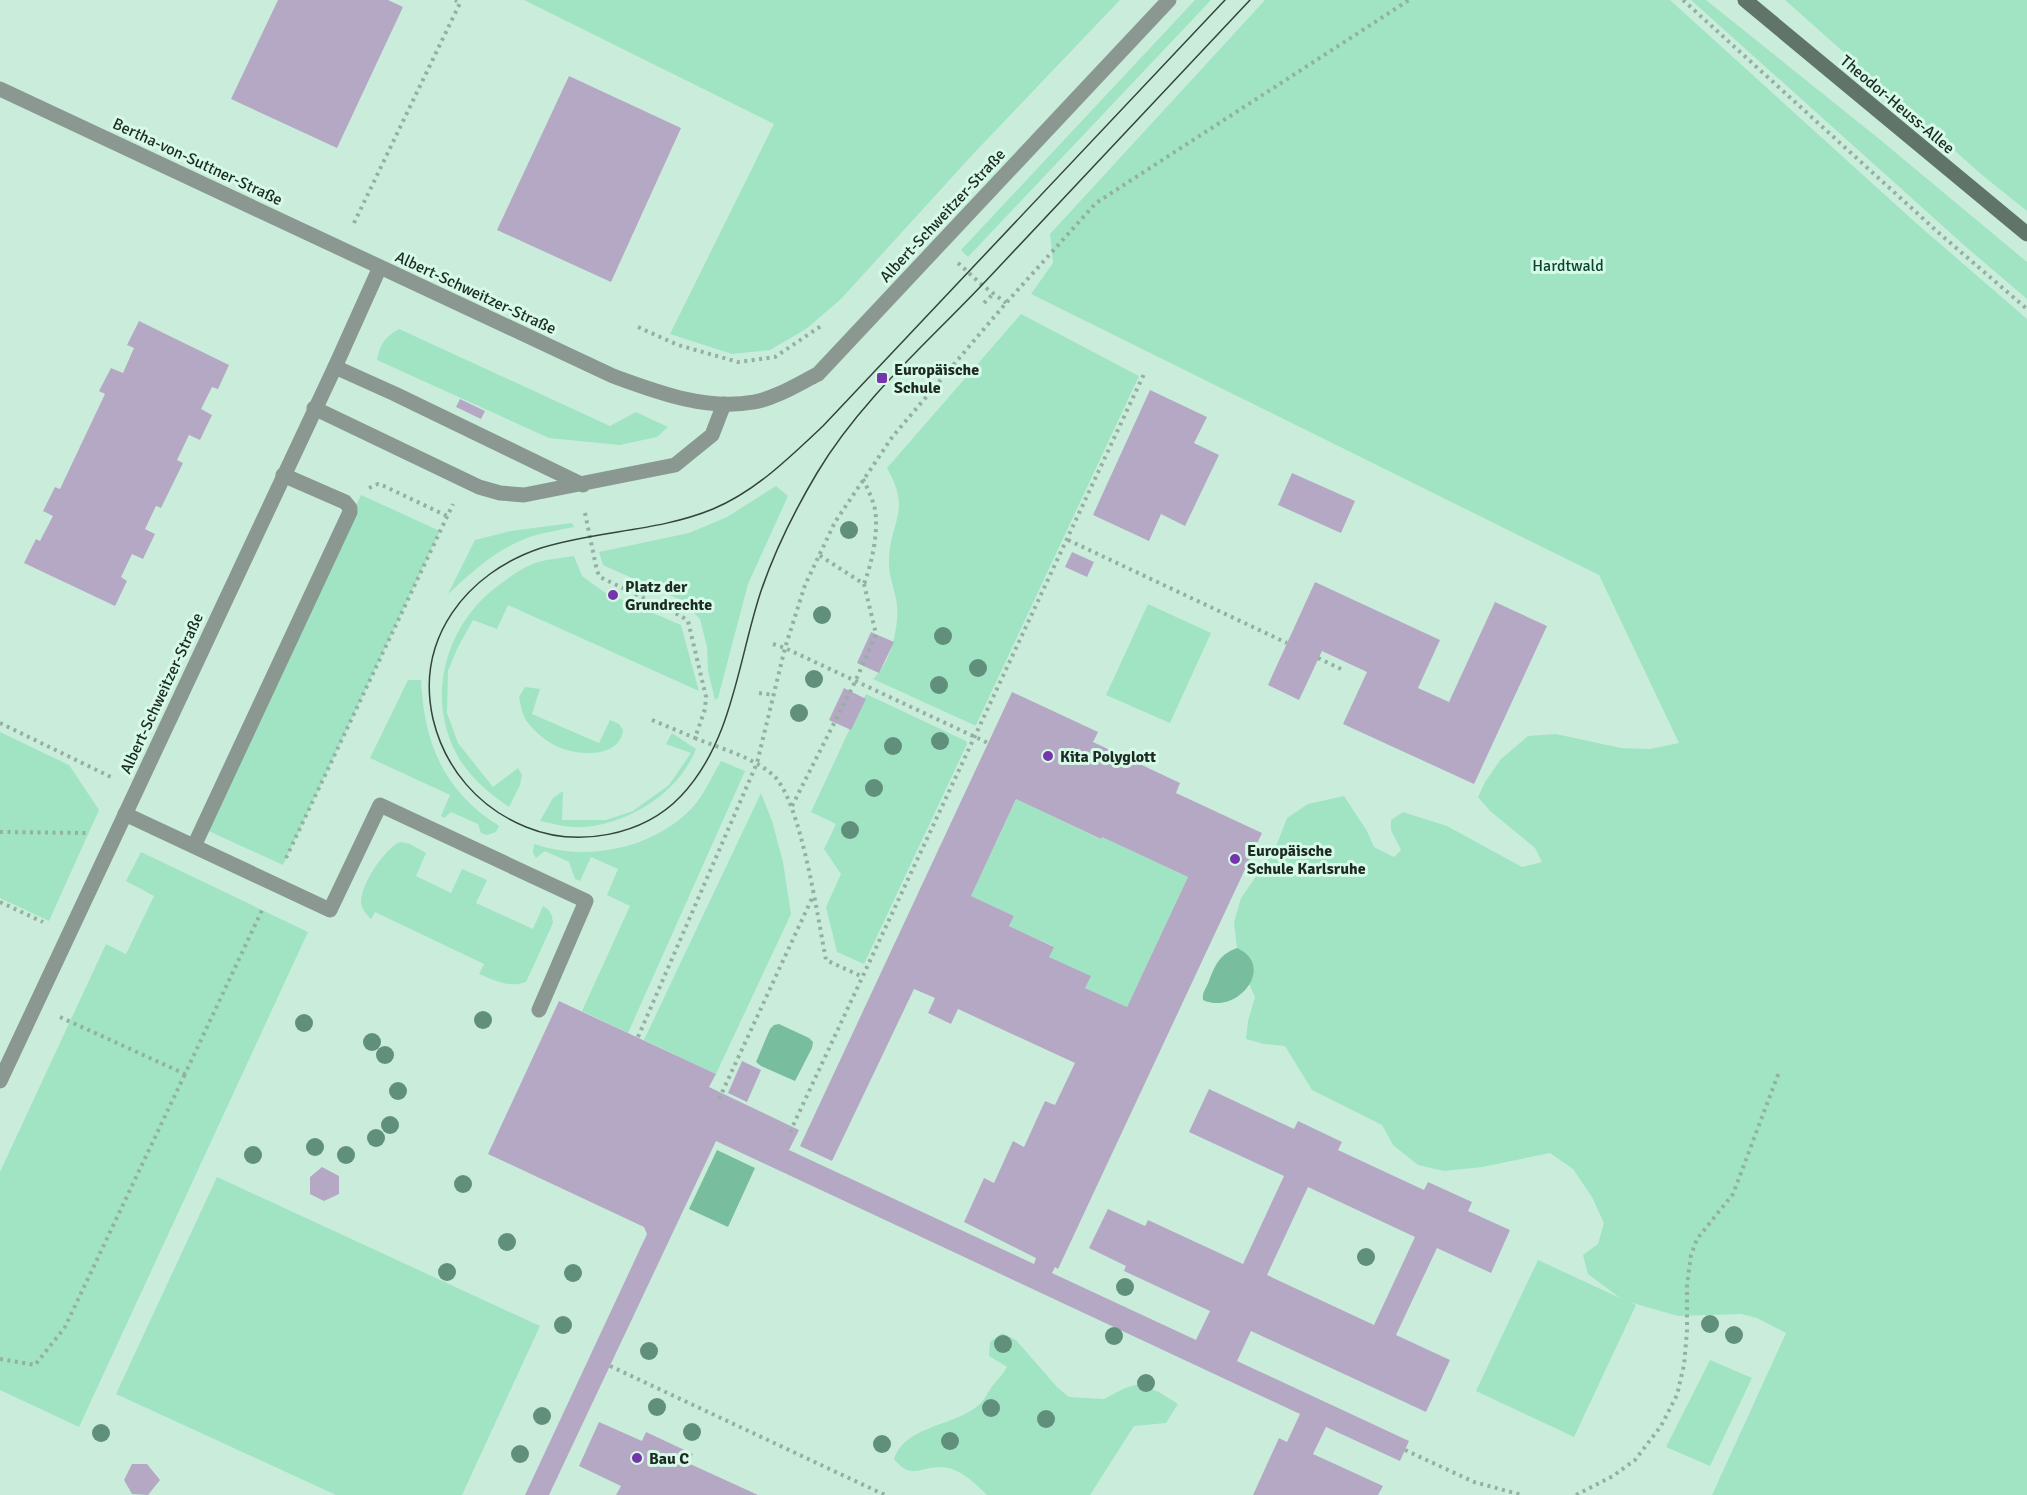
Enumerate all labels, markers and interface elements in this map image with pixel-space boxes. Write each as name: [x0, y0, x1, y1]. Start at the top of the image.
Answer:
street label: Theodor-Heuss-Allee: [1836, 51, 1959, 158]
street label: Bertha-von-Suttner-Straße: [109, 114, 286, 210]
street label: Albert-Schweitzer-Straße: [876, 145, 1010, 287]
street label: Albert-Schweitzer-Straße: [392, 247, 559, 339]
park label: Hardtwald: [1532, 256, 1604, 276]
place label: Europäische Schule: [894, 360, 979, 398]
marker: Europäische Schule: [875, 371, 889, 385]
place label: Platz der Grundrechte: [625, 577, 712, 615]
marker: Platz der Grundrechte: [606, 588, 620, 602]
street label: Albert-Schweitzer-Straße: [116, 610, 208, 777]
place label: Kita Polyglott: [1060, 747, 1156, 767]
marker: Kita Polyglott: [1041, 749, 1055, 763]
place label: Europäische Schule Karlsruhe: [1247, 841, 1366, 879]
marker: Europäische Schule Karlsruhe: [1228, 852, 1242, 866]
place label: Bau C: [649, 1449, 689, 1469]
marker: Bau C: [630, 1451, 644, 1465]

